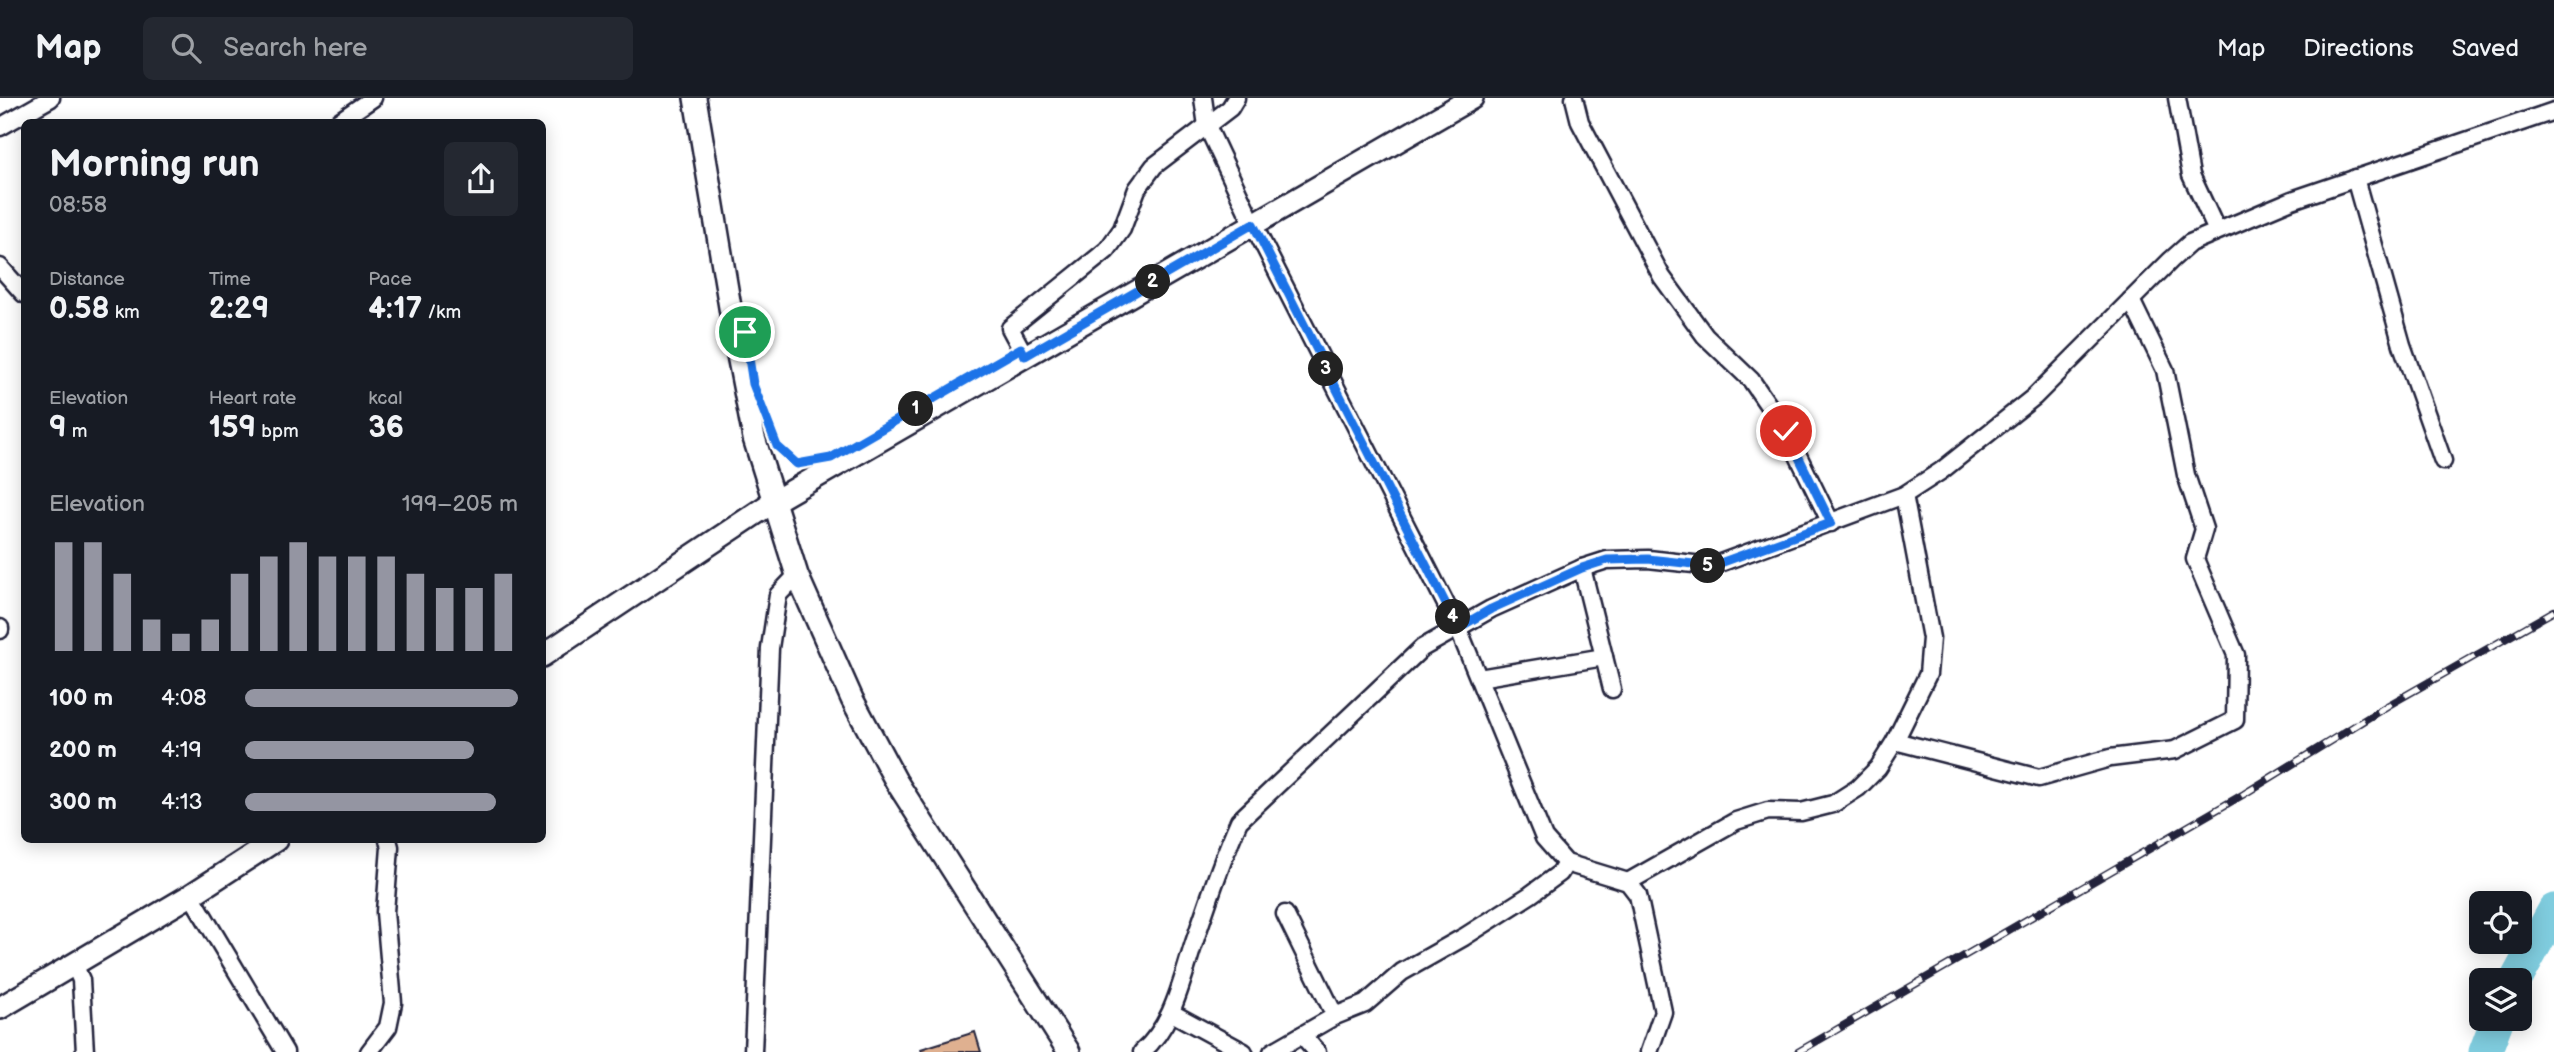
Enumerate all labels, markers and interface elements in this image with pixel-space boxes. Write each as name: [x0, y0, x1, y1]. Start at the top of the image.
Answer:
search box: [143, 17, 633, 80]
text: Map: [35, 28, 101, 68]
icon: search: [167, 29, 205, 67]
text: Search here: [223, 33, 367, 64]
text: Map: [2217, 34, 2265, 63]
text: Directions: [2303, 34, 2414, 63]
text: Saved: [2452, 34, 2519, 63]
text: Morning run: [49, 142, 260, 187]
button: share: [444, 142, 518, 216]
text: 08:58: [49, 191, 107, 219]
pin: 2: [1136, 264, 1170, 300]
text: Distance: [49, 268, 125, 291]
text: Time: [209, 268, 251, 291]
text: Pace: [368, 268, 412, 291]
text: 2: [1147, 270, 1158, 293]
text: 0.58: [49, 291, 110, 327]
text: 2:29: [209, 291, 269, 327]
text: 4:17: [368, 291, 422, 327]
text: km: [110, 301, 140, 324]
text: /km: [422, 301, 461, 324]
pin: [715, 302, 775, 362]
icon: arrive: [726, 313, 764, 351]
pin: 3: [1308, 352, 1344, 386]
text: 3: [1320, 357, 1331, 380]
text: Elevation: [49, 387, 128, 410]
text: Heart rate: [209, 387, 296, 410]
text: kcal: [368, 387, 402, 410]
pin: 1: [898, 392, 934, 426]
text: 1: [912, 397, 920, 420]
pin: [1756, 401, 1816, 461]
text: 9: [49, 410, 67, 446]
text: 159: [209, 410, 256, 446]
text: 36: [368, 410, 404, 446]
icon: check: [1767, 412, 1805, 450]
text: m: [67, 420, 87, 443]
text: bpm: [256, 420, 299, 443]
text: Elevation: [49, 490, 145, 518]
text: 199–205 m: [402, 490, 518, 518]
pin: 5: [1690, 548, 1726, 584]
text: 5: [1702, 554, 1713, 577]
pin: 4: [1436, 600, 1470, 634]
text: 4: [1447, 605, 1458, 628]
text: 100 m: [49, 684, 113, 712]
text: 4:08: [161, 684, 207, 712]
text: 200 m: [49, 736, 117, 764]
text: 4:19: [161, 736, 202, 764]
text: 300 m: [49, 788, 117, 816]
text: 4:13: [161, 788, 203, 816]
map controls: [2469, 891, 2532, 1031]
button: locate: [2469, 891, 2532, 954]
button: layers: [2469, 968, 2532, 1031]

